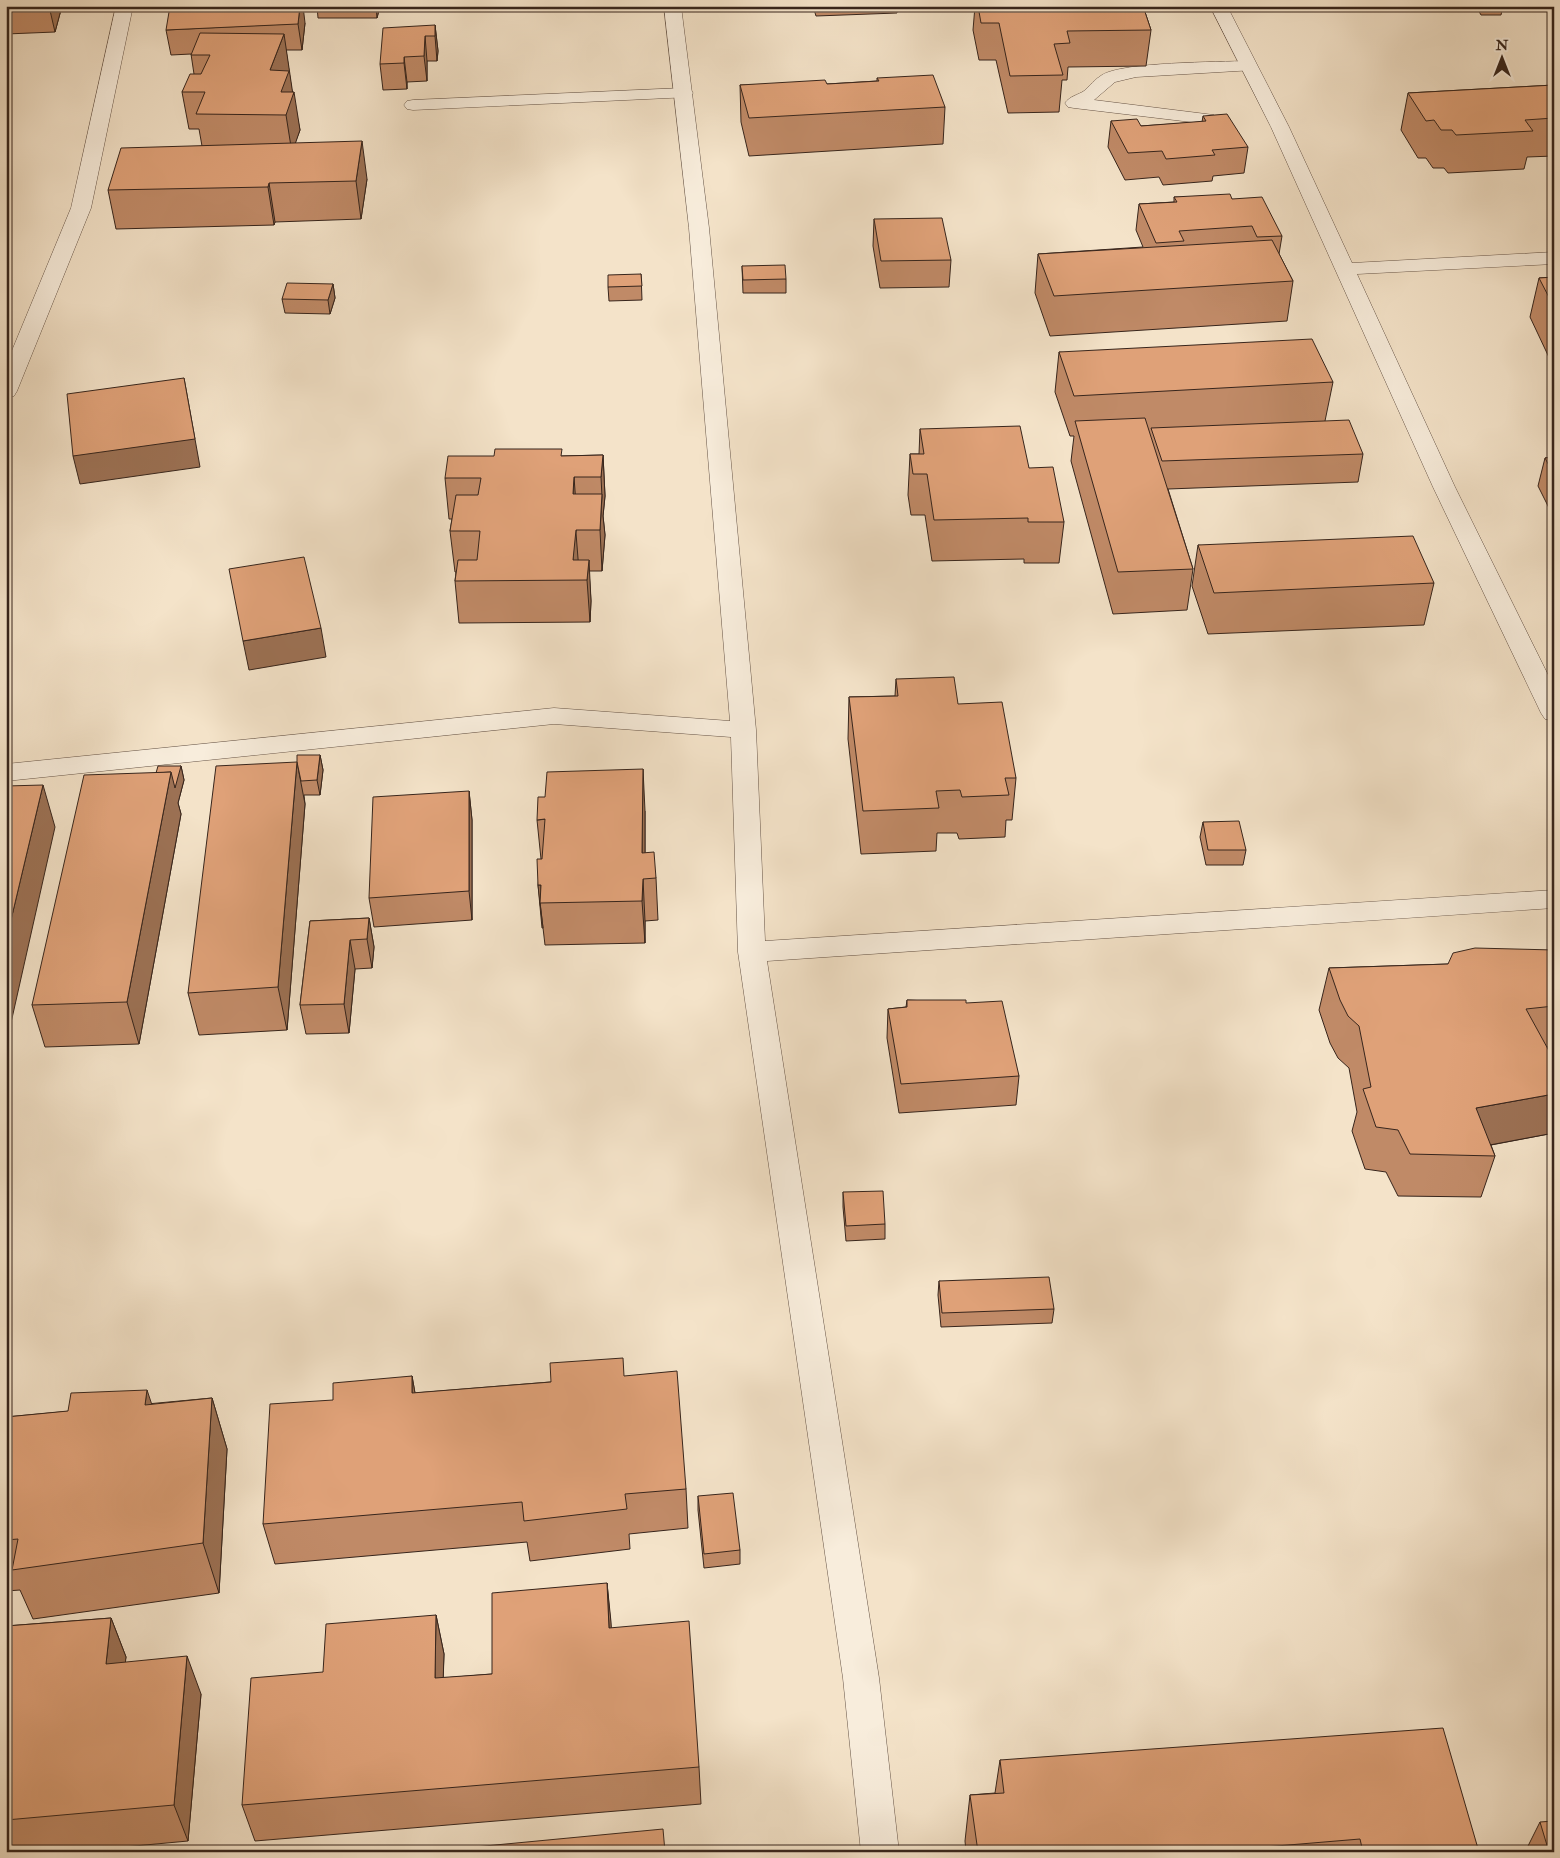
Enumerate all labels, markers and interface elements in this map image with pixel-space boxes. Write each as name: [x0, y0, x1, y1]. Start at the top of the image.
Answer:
north arrow: [1478, 32, 1528, 82]
text: N: [1495, 37, 1509, 54]

